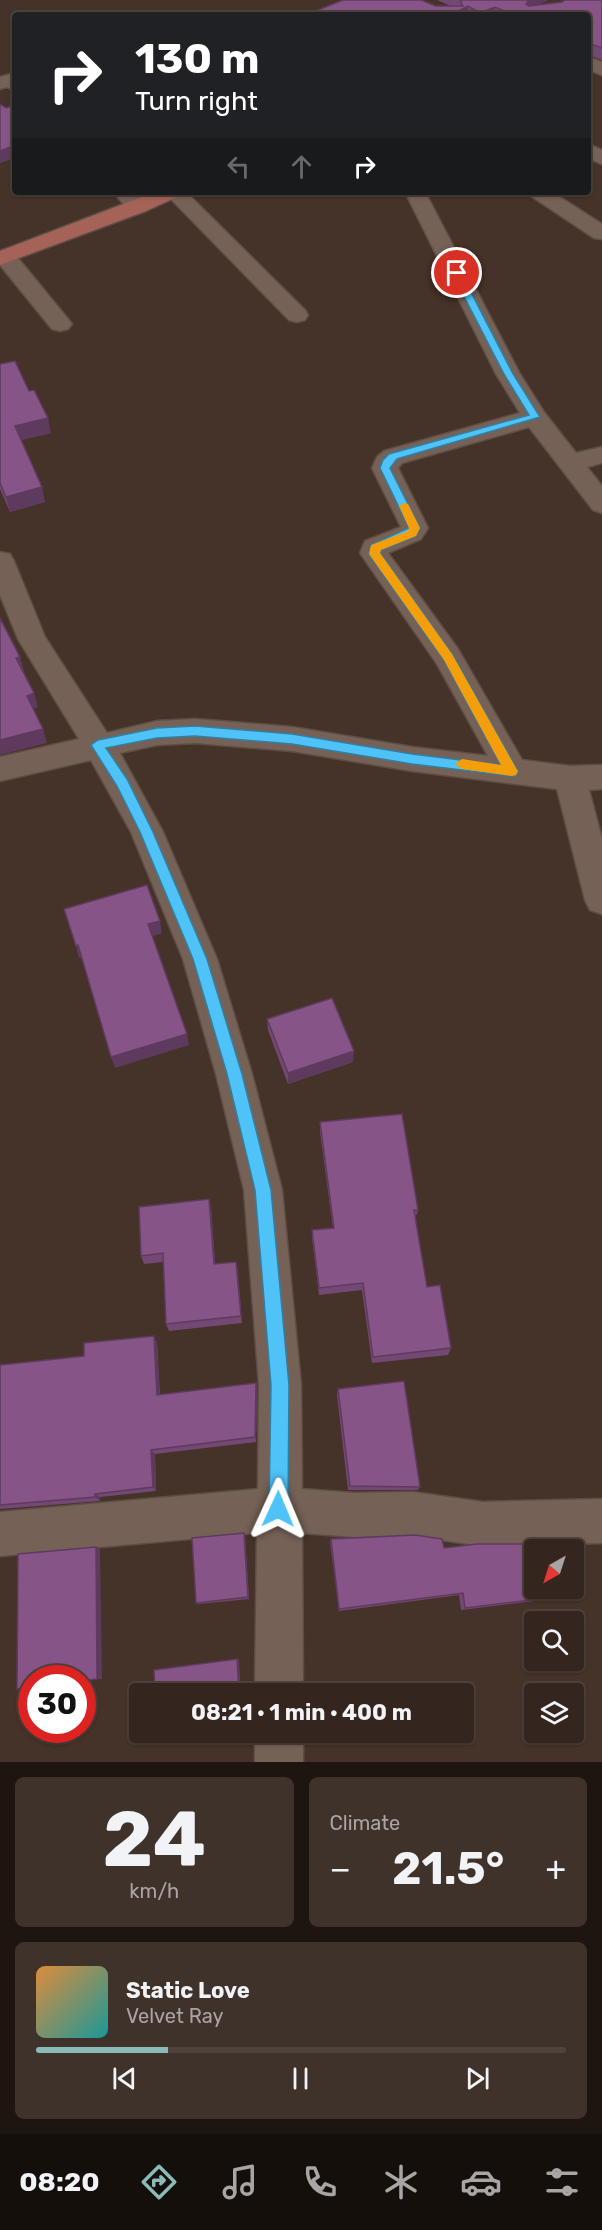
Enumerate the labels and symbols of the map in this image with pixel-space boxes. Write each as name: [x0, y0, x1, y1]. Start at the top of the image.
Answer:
pin: [431, 247, 482, 298]
position arrow: [246, 1477, 310, 1541]
north arrow: [524, 1539, 584, 1599]
speed limit sign: 30: [18, 1665, 96, 1743]

